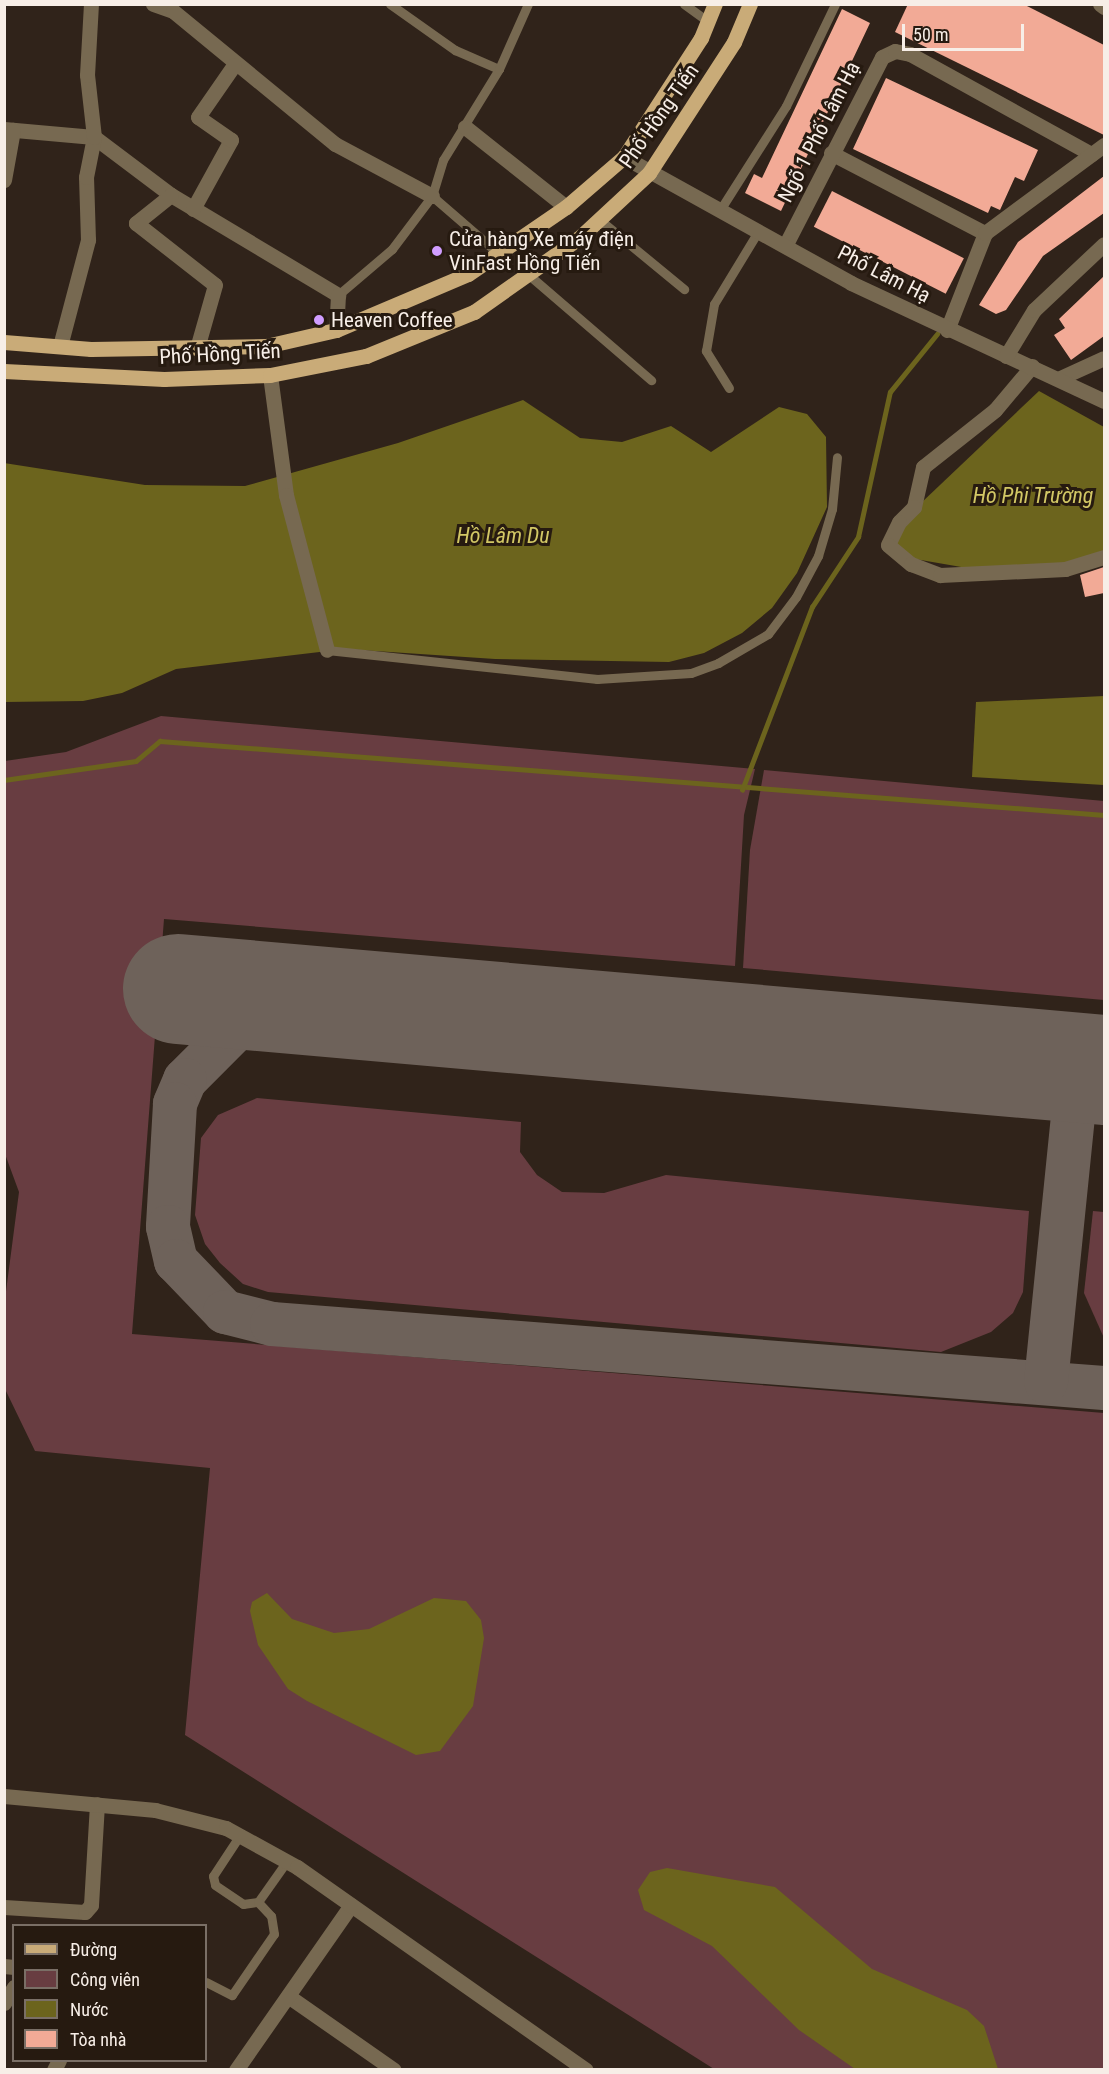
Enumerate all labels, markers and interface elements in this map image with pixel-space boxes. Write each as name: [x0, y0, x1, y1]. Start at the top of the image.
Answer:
scale bar: [905, 12, 1026, 50]
text: 50 m: [913, 24, 948, 45]
street label: Ngõ 1 Phố Lâm Hạ: [773, 57, 865, 207]
street label: Phố Hồng Tiến: [614, 59, 704, 173]
place label: Cửa hàng Xe máy điện VinFast Hồng Tiến: [449, 226, 634, 276]
street label: Phố Lâm Hạ: [833, 240, 935, 308]
marker: Cửa hàng Xe máy điện VinFast Hồng Tiến: [430, 244, 444, 258]
place label: Heaven Coffee: [331, 307, 453, 333]
marker: Heaven Coffee: [312, 313, 326, 327]
street label: Phố Hồng Tiến: [159, 338, 281, 370]
water label: Hồ Phi Trường: [972, 483, 1094, 509]
water label: Hồ Lâm Du: [457, 523, 549, 549]
legend: [12, 1924, 207, 2062]
text: Đường: [70, 1939, 117, 1960]
text: Công viên: [70, 1969, 140, 1990]
text: Nước: [70, 1999, 108, 2020]
text: Tòa nhà: [70, 2029, 126, 2050]

